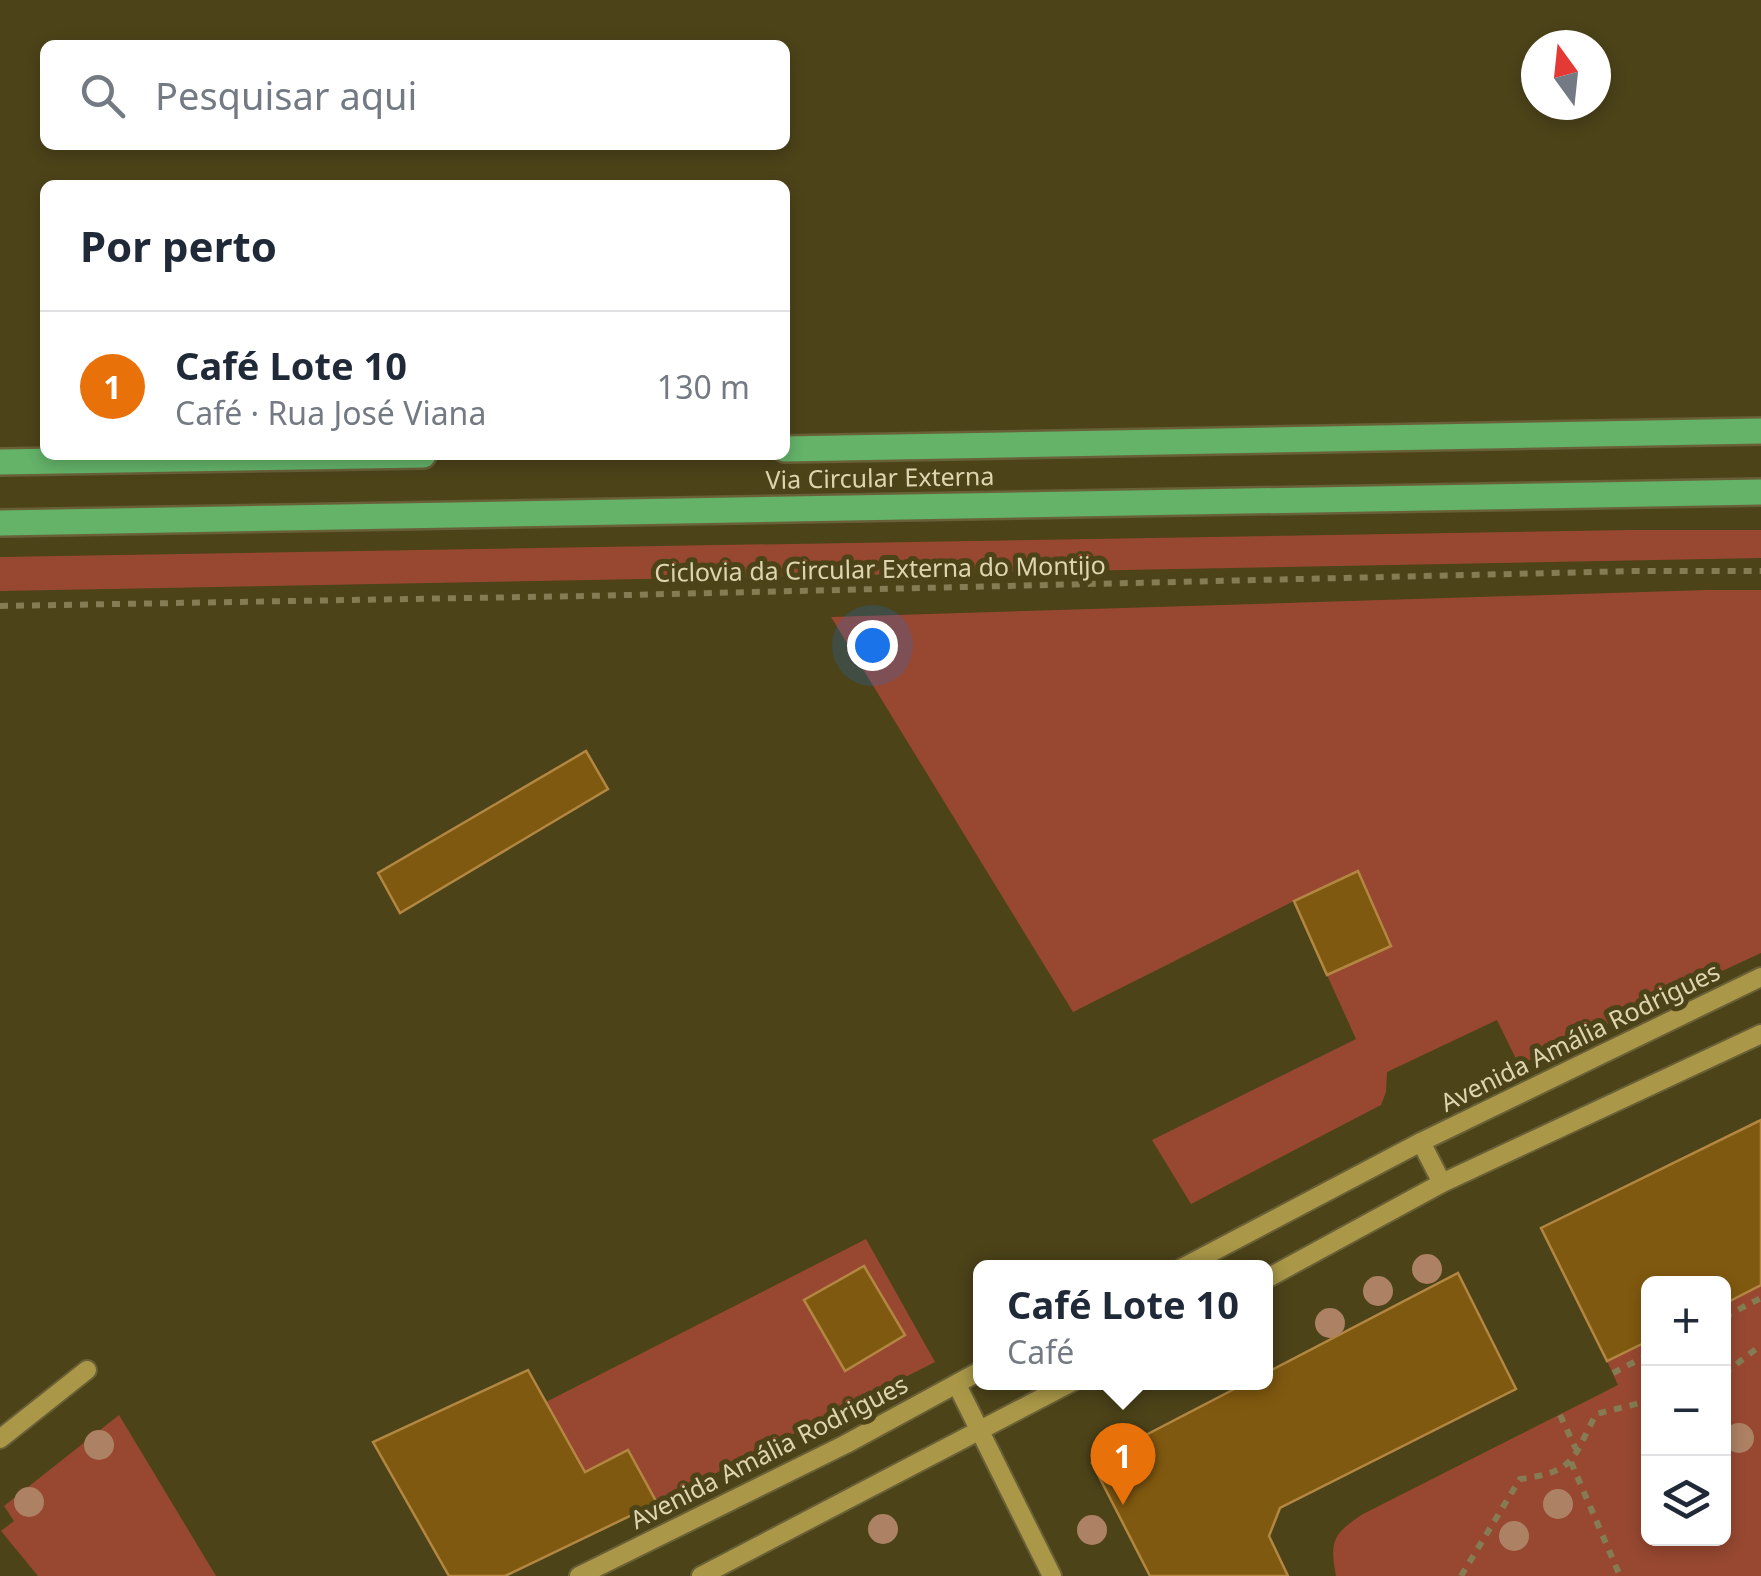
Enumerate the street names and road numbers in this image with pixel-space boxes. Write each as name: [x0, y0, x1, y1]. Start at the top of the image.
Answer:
street label: Via Circular Externa: [765, 458, 995, 496]
street label: Ciclovia da Circular Externa do Montijo: [654, 547, 1106, 589]
street label: Avenida Amália Rodrigues: [1434, 954, 1725, 1119]
street label: Avenida Amália Rodrigues: [624, 1366, 913, 1536]

